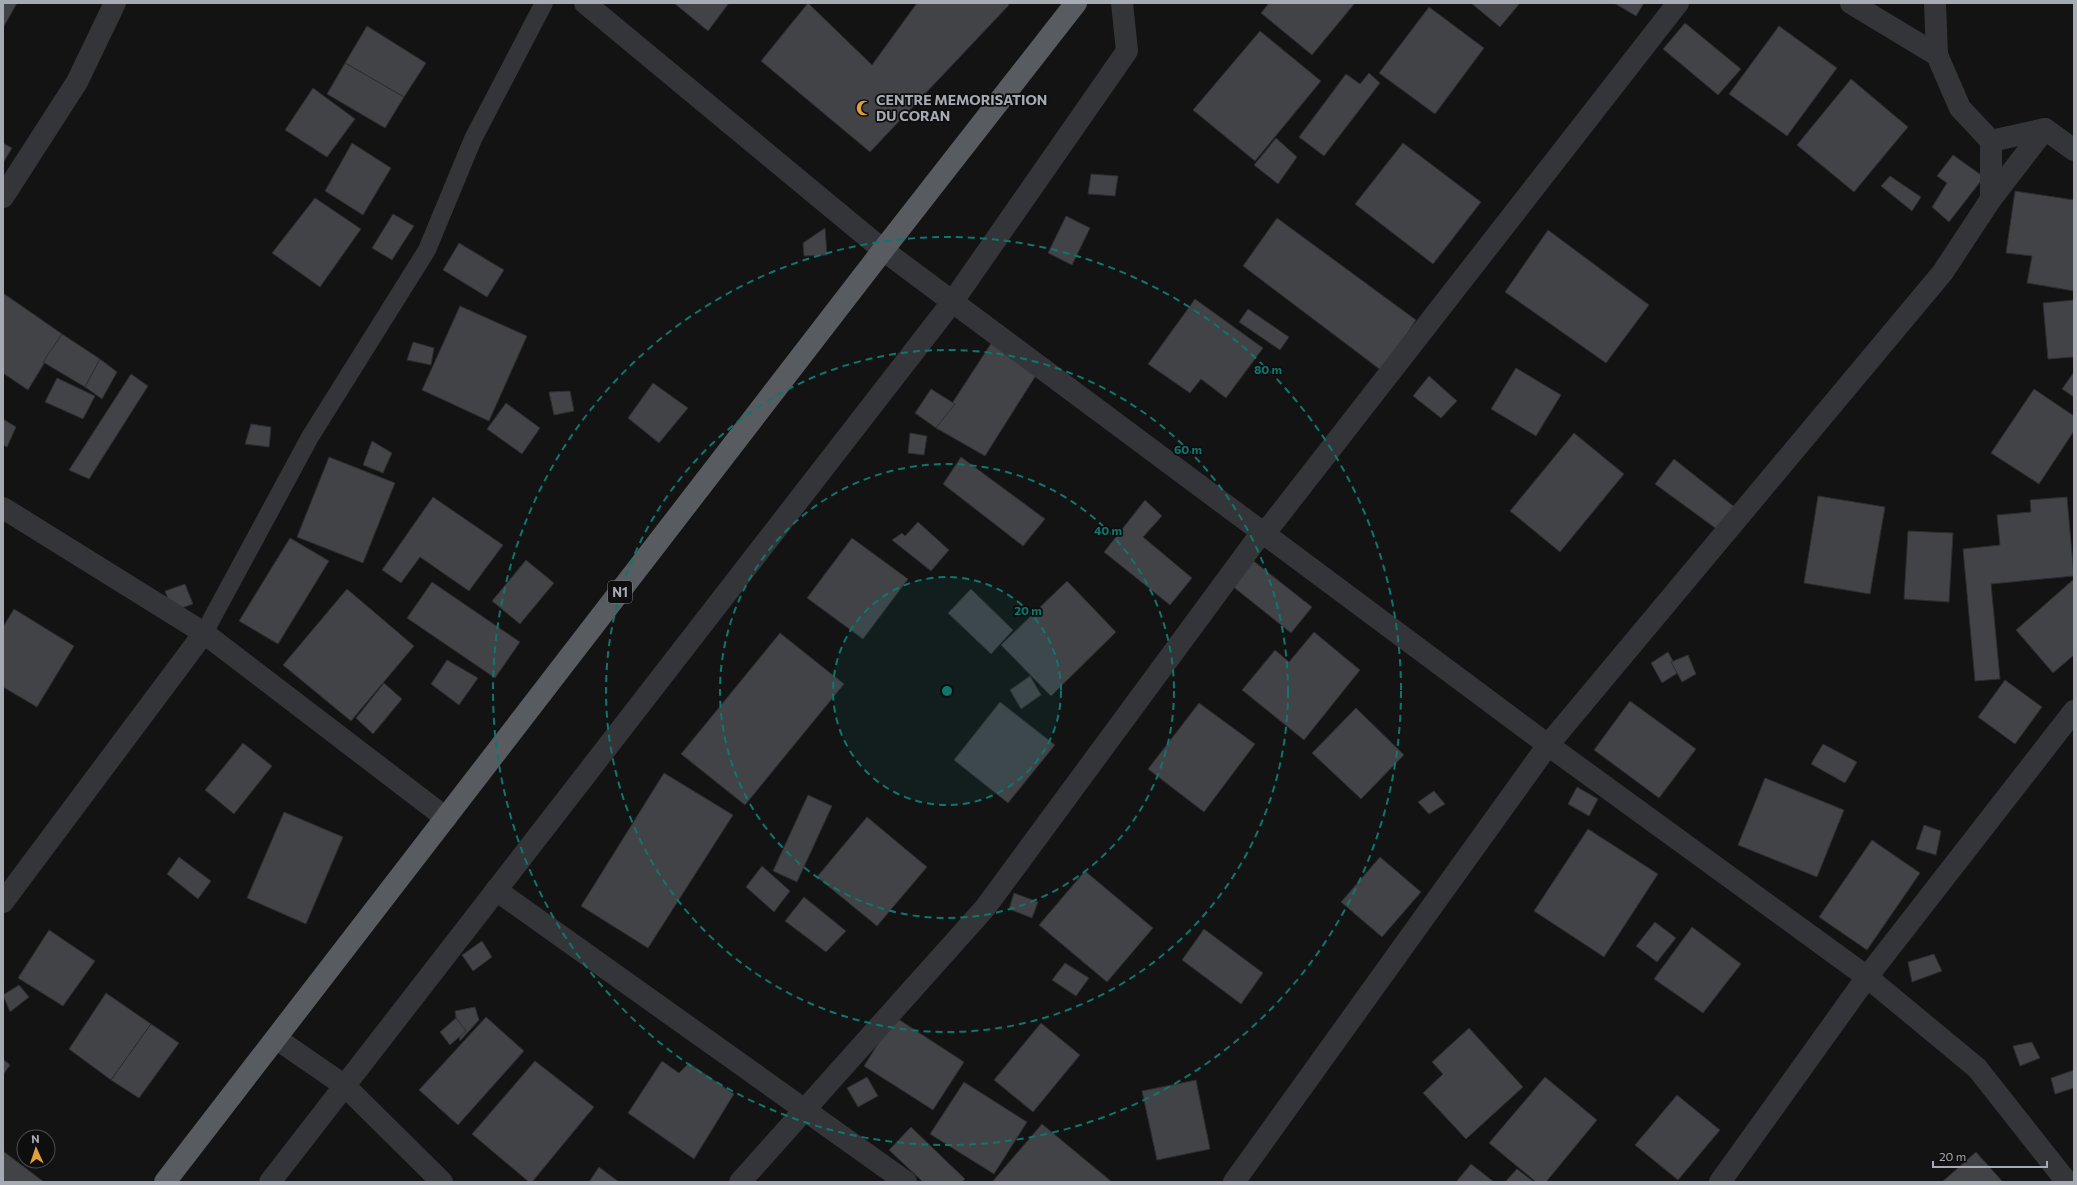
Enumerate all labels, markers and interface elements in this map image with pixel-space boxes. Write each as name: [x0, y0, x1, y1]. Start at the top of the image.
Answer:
place label: CENTRE MEMORISATION DU CORAN: [876, 91, 1047, 124]
mosque icon: CENTRE MEMORISATION DU CORAN: [855, 99, 873, 117]
text: 80 m: [1254, 362, 1282, 376]
text: 60 m: [1174, 442, 1202, 456]
text: 40 m: [1094, 523, 1122, 537]
road number: N1: [608, 581, 632, 603]
text: 20 m: [1014, 603, 1042, 617]
centre of rings: [940, 684, 954, 698]
north arrow: [16, 1129, 56, 1169]
text: N: [31, 1132, 40, 1145]
scale bar: [1933, 1143, 2047, 1169]
text: 20 m: [1939, 1149, 1966, 1163]

